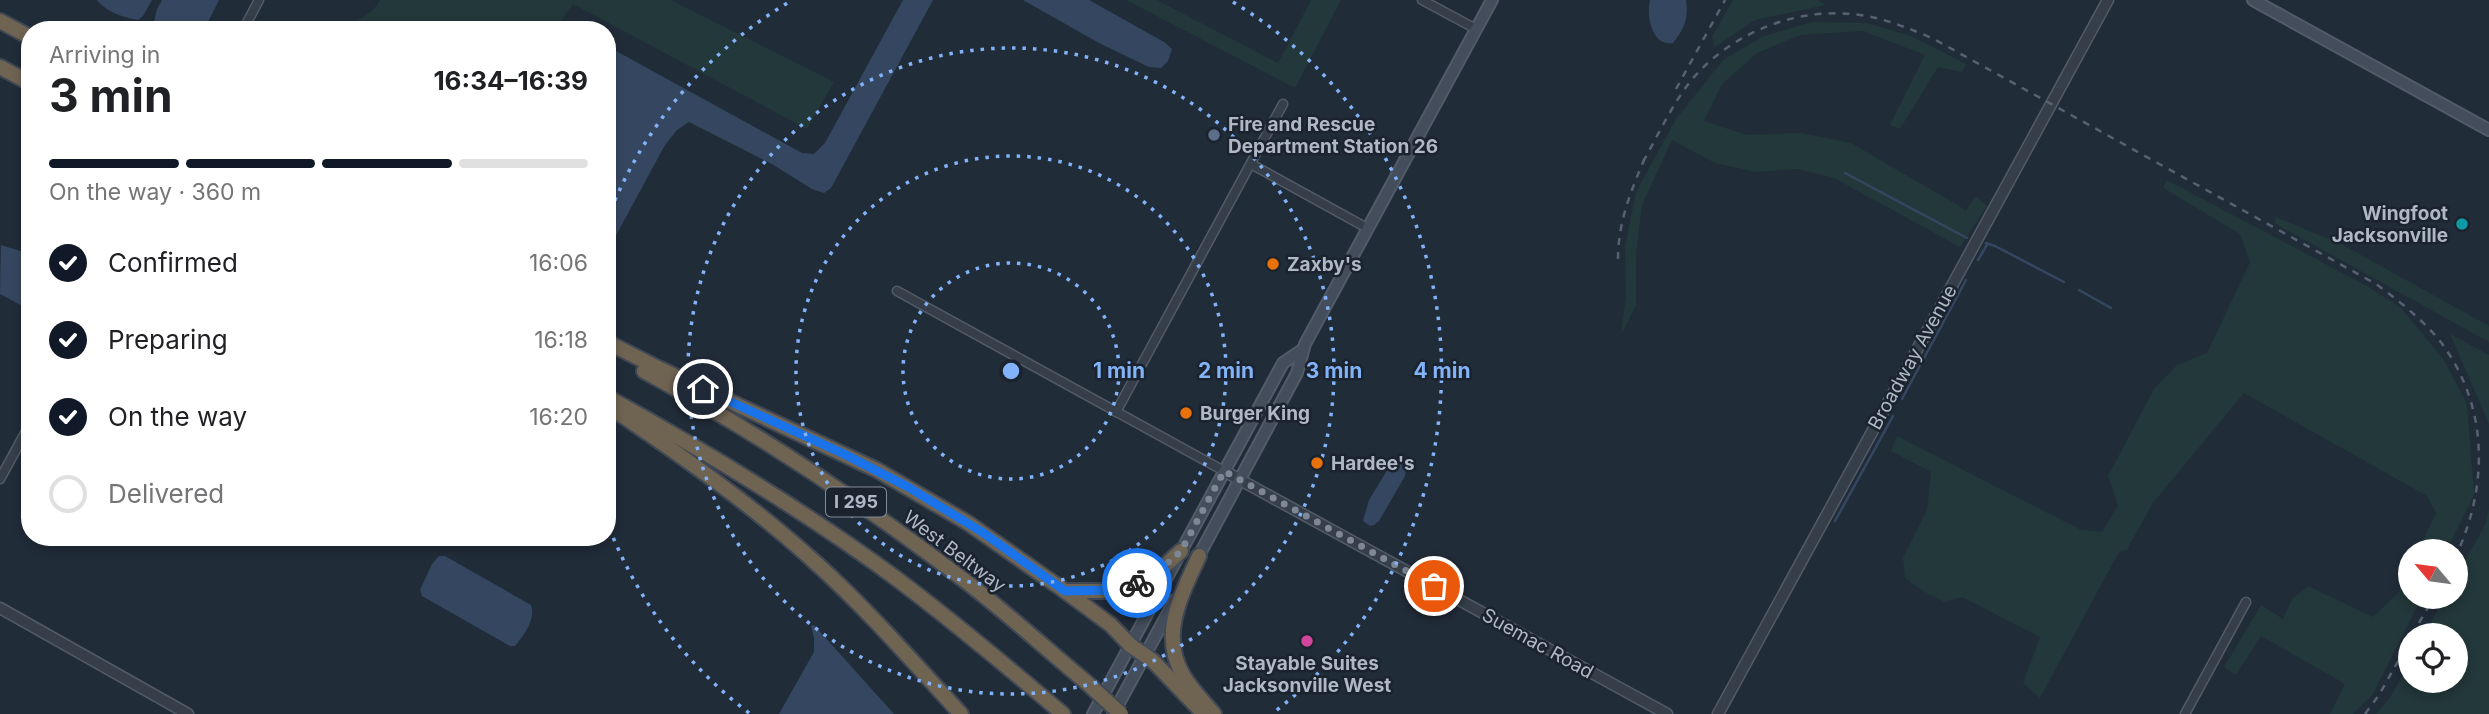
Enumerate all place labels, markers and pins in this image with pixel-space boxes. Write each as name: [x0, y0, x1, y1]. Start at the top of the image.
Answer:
place label: Fire and Rescue Department Station 26: [1228, 113, 1438, 158]
marker: Fire and Rescue Department Station 26: [1206, 127, 1222, 143]
place label: Wingfoot Jacksonville: [2332, 202, 2448, 247]
marker: Wingfoot Jacksonville: [2454, 216, 2470, 232]
place label: Zaxby's: [1287, 253, 1362, 276]
marker: Zaxby's: [1265, 256, 1281, 272]
pin: [673, 359, 733, 419]
centre of rings: [999, 359, 1023, 383]
place label: Burger King: [1200, 402, 1310, 425]
marker: Burger King: [1178, 405, 1194, 421]
place label: Hardee's: [1331, 452, 1415, 475]
marker: Hardee's: [1309, 455, 1325, 471]
pin: [1404, 556, 1464, 616]
marker: Stayable Suites Jacksonville West: [1299, 633, 1315, 649]
place label: Stayable Suites Jacksonville West: [1223, 652, 1391, 697]

